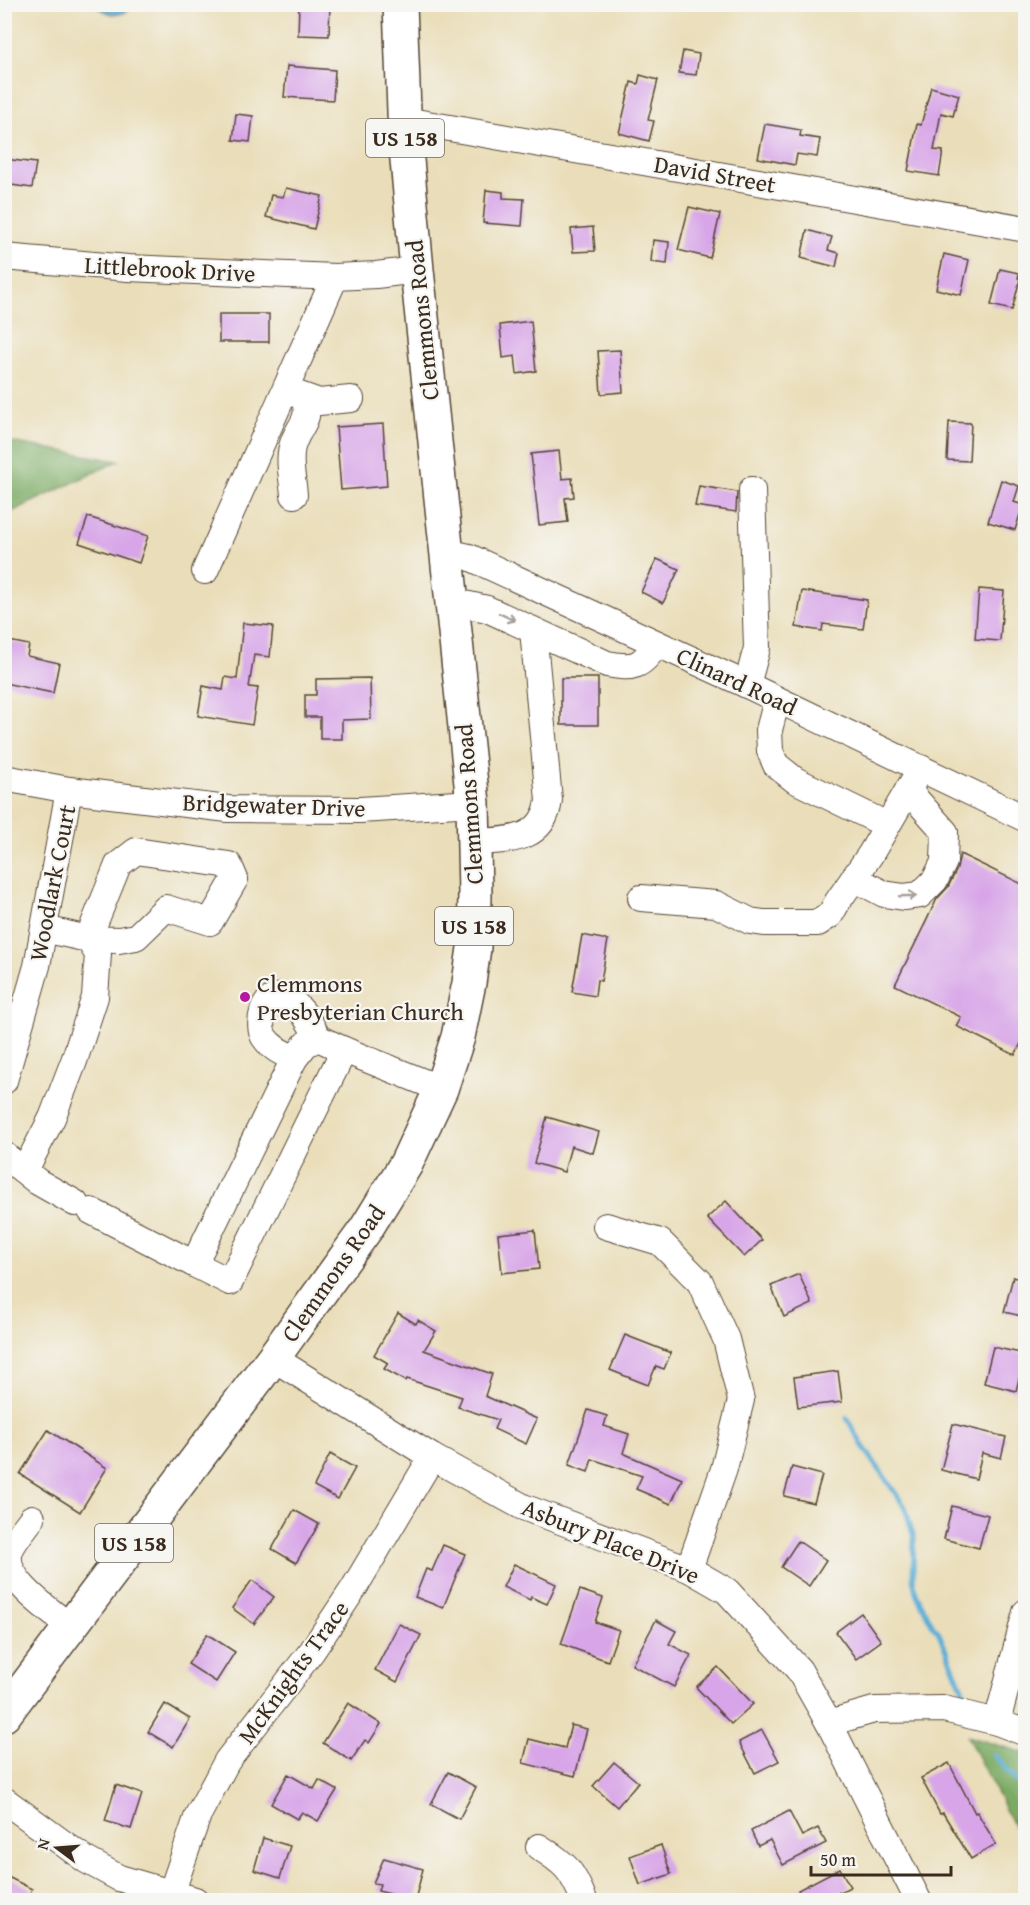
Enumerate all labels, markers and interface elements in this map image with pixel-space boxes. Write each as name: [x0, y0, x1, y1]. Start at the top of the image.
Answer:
road number: US 158: [366, 119, 444, 157]
street label: David Street: [651, 146, 779, 202]
street label: Clemmons Road: [396, 238, 448, 402]
street label: Littlebrook Drive: [84, 247, 256, 291]
one-way arrow: [497, 612, 515, 624]
street label: Clinard Road: [671, 638, 803, 724]
street label: Clemmons Road: [446, 722, 492, 886]
street label: Bridgewater Drive: [182, 784, 366, 826]
street label: Woodlark Court: [20, 801, 84, 964]
one-way arrow: [897, 890, 917, 901]
road number: US 158: [435, 907, 513, 945]
place label: Clemmons Presbyterian Church: [257, 966, 464, 1029]
marker: Clemmons Presbyterian Church: [238, 990, 252, 1004]
street label: Clemmons Road: [272, 1197, 394, 1349]
street label: Asbury Place Drive: [517, 1489, 705, 1593]
road number: US 158: [95, 1524, 173, 1562]
street label: McKnights Trace: [229, 1593, 357, 1751]
north arrow: [27, 1818, 87, 1878]
text: N: [30, 1835, 56, 1852]
scale bar: [811, 1839, 950, 1877]
text: 50 m: [820, 1846, 856, 1873]

